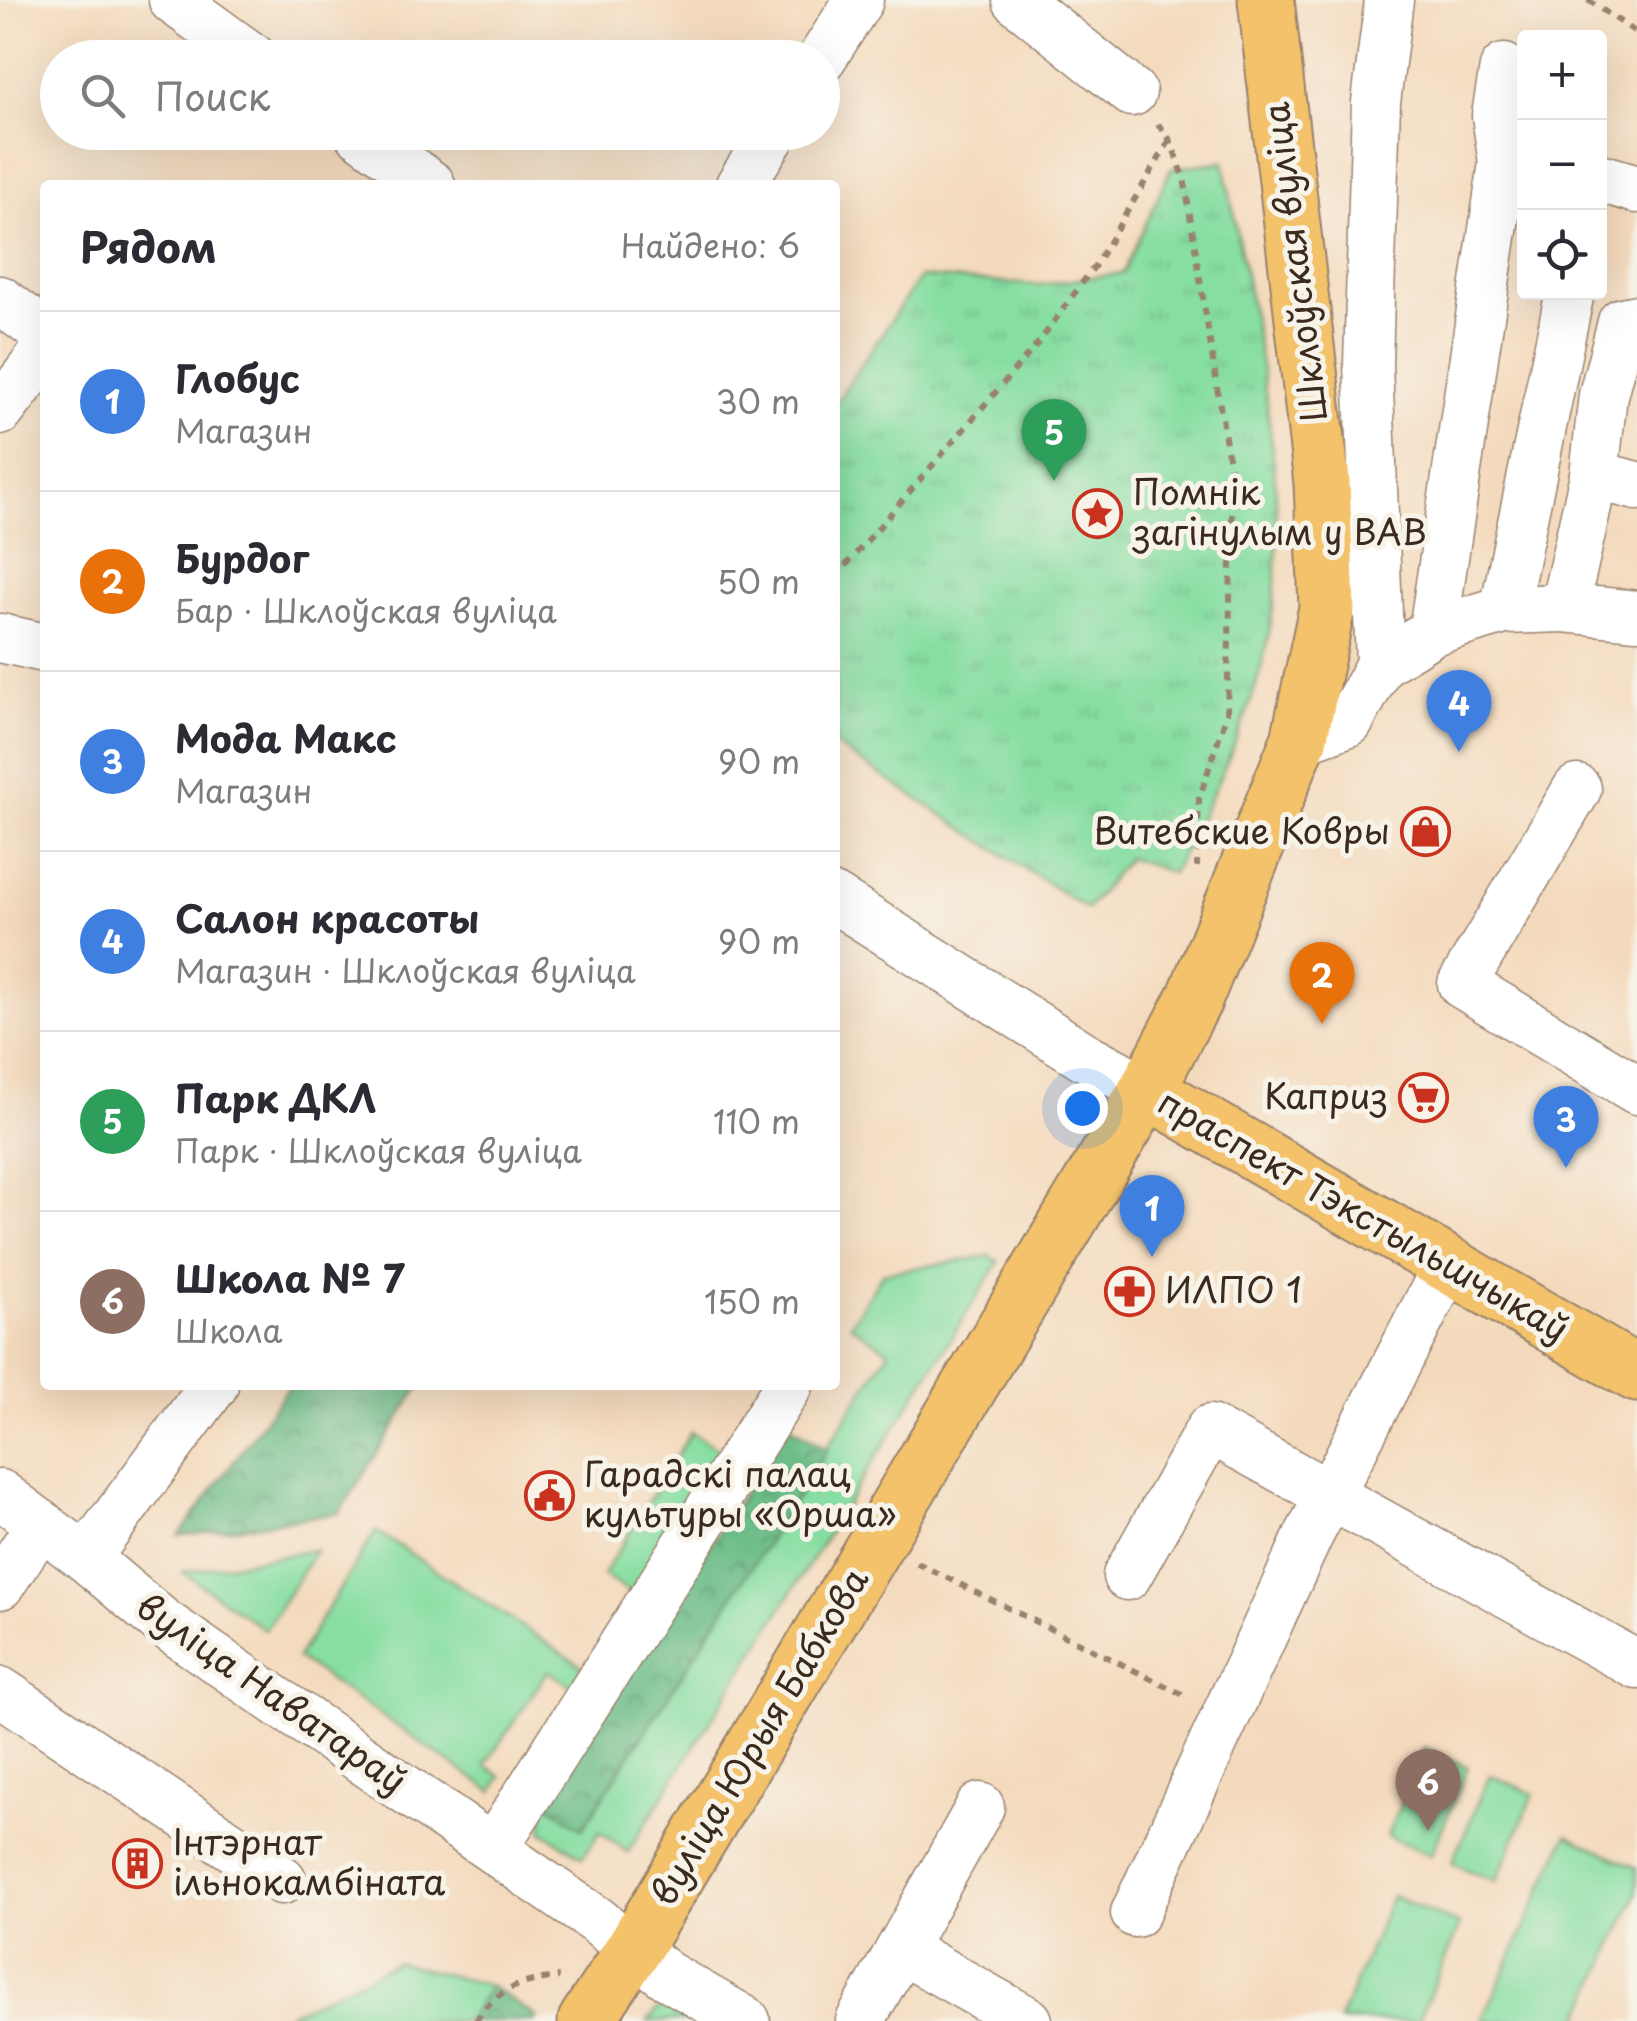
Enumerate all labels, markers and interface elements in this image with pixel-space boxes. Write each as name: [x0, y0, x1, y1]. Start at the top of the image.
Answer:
map controls: [1517, 30, 1607, 300]
button: +: [1517, 30, 1607, 120]
search box: [40, 40, 840, 150]
text: Поиск: [155, 67, 270, 124]
icon: search: [75, 68, 130, 123]
street label: Шклоўская вуліца: [1248, 99, 1339, 425]
button: −: [1517, 120, 1607, 210]
button: locate: [1517, 210, 1607, 300]
text: Рядом: [80, 214, 217, 277]
text: Найдено: 6: [621, 221, 800, 269]
text: Глобус: [175, 349, 300, 406]
text: 1: [105, 377, 120, 425]
text: 30 m: [716, 377, 800, 425]
pin: 5: [1022, 398, 1086, 481]
text: Магазин: [175, 406, 312, 454]
place label: Помнік загінулым у ВАВ: [1132, 464, 1426, 557]
place icon: Помнік загінулым у ВАВ: [1072, 487, 1124, 539]
text: Бурдог: [175, 529, 309, 586]
text: 2: [101, 557, 124, 605]
text: 50 m: [717, 557, 800, 605]
text: Бар · Шклоўская вуліца: [175, 586, 557, 634]
pin: 4: [1426, 670, 1492, 752]
text: Мода Макс: [175, 709, 397, 766]
text: 3: [102, 737, 123, 785]
text: 90 m: [718, 737, 800, 785]
text: Магазин: [175, 766, 312, 814]
place label: Витебские Ковры: [1093, 803, 1390, 856]
shop icon: Витебские Ковры: [1399, 806, 1451, 858]
text: Салон красоты: [175, 889, 479, 946]
text: 4: [102, 917, 123, 965]
text: 90 m: [718, 917, 800, 965]
pin: 2: [1290, 942, 1354, 1024]
text: Магазин · Шклоўская вуліца: [175, 946, 636, 994]
place label: Каприз: [1264, 1068, 1388, 1121]
text: Парк ДКЛ: [175, 1069, 377, 1126]
supermarket icon: Каприз: [1397, 1071, 1449, 1123]
street label: праспект Тэкстыльшчыкаў: [1149, 1074, 1579, 1353]
your location: [1057, 1083, 1108, 1134]
pin: 3: [1534, 1086, 1598, 1168]
text: 5: [102, 1097, 123, 1145]
text: 110 m: [713, 1097, 800, 1145]
text: Парк · Шклоўская вуліца: [175, 1126, 582, 1174]
pin: 1: [1120, 1174, 1184, 1257]
text: Школа № 7: [175, 1249, 405, 1306]
place label: ИЛПО 1: [1165, 1262, 1302, 1315]
pharmacy icon: ИЛПО 1: [1104, 1265, 1156, 1317]
text: 6: [101, 1277, 124, 1325]
text: 150 m: [704, 1277, 800, 1325]
text: Школа: [175, 1306, 282, 1354]
place label: Гарадскі палац культуры «Орша»: [584, 1446, 897, 1539]
public building icon: Гарадскі палац культуры «Орша»: [523, 1469, 575, 1521]
street label: вуліца Юрыя Бабкова: [636, 1557, 880, 1915]
street label: вуліца Наватараў: [126, 1579, 418, 1805]
pin: 6: [1396, 1748, 1460, 1831]
place label: Інтэрнат ільнокамбіната: [173, 1814, 445, 1907]
building icon: Інтэрнат ільнокамбіната: [112, 1837, 164, 1889]

